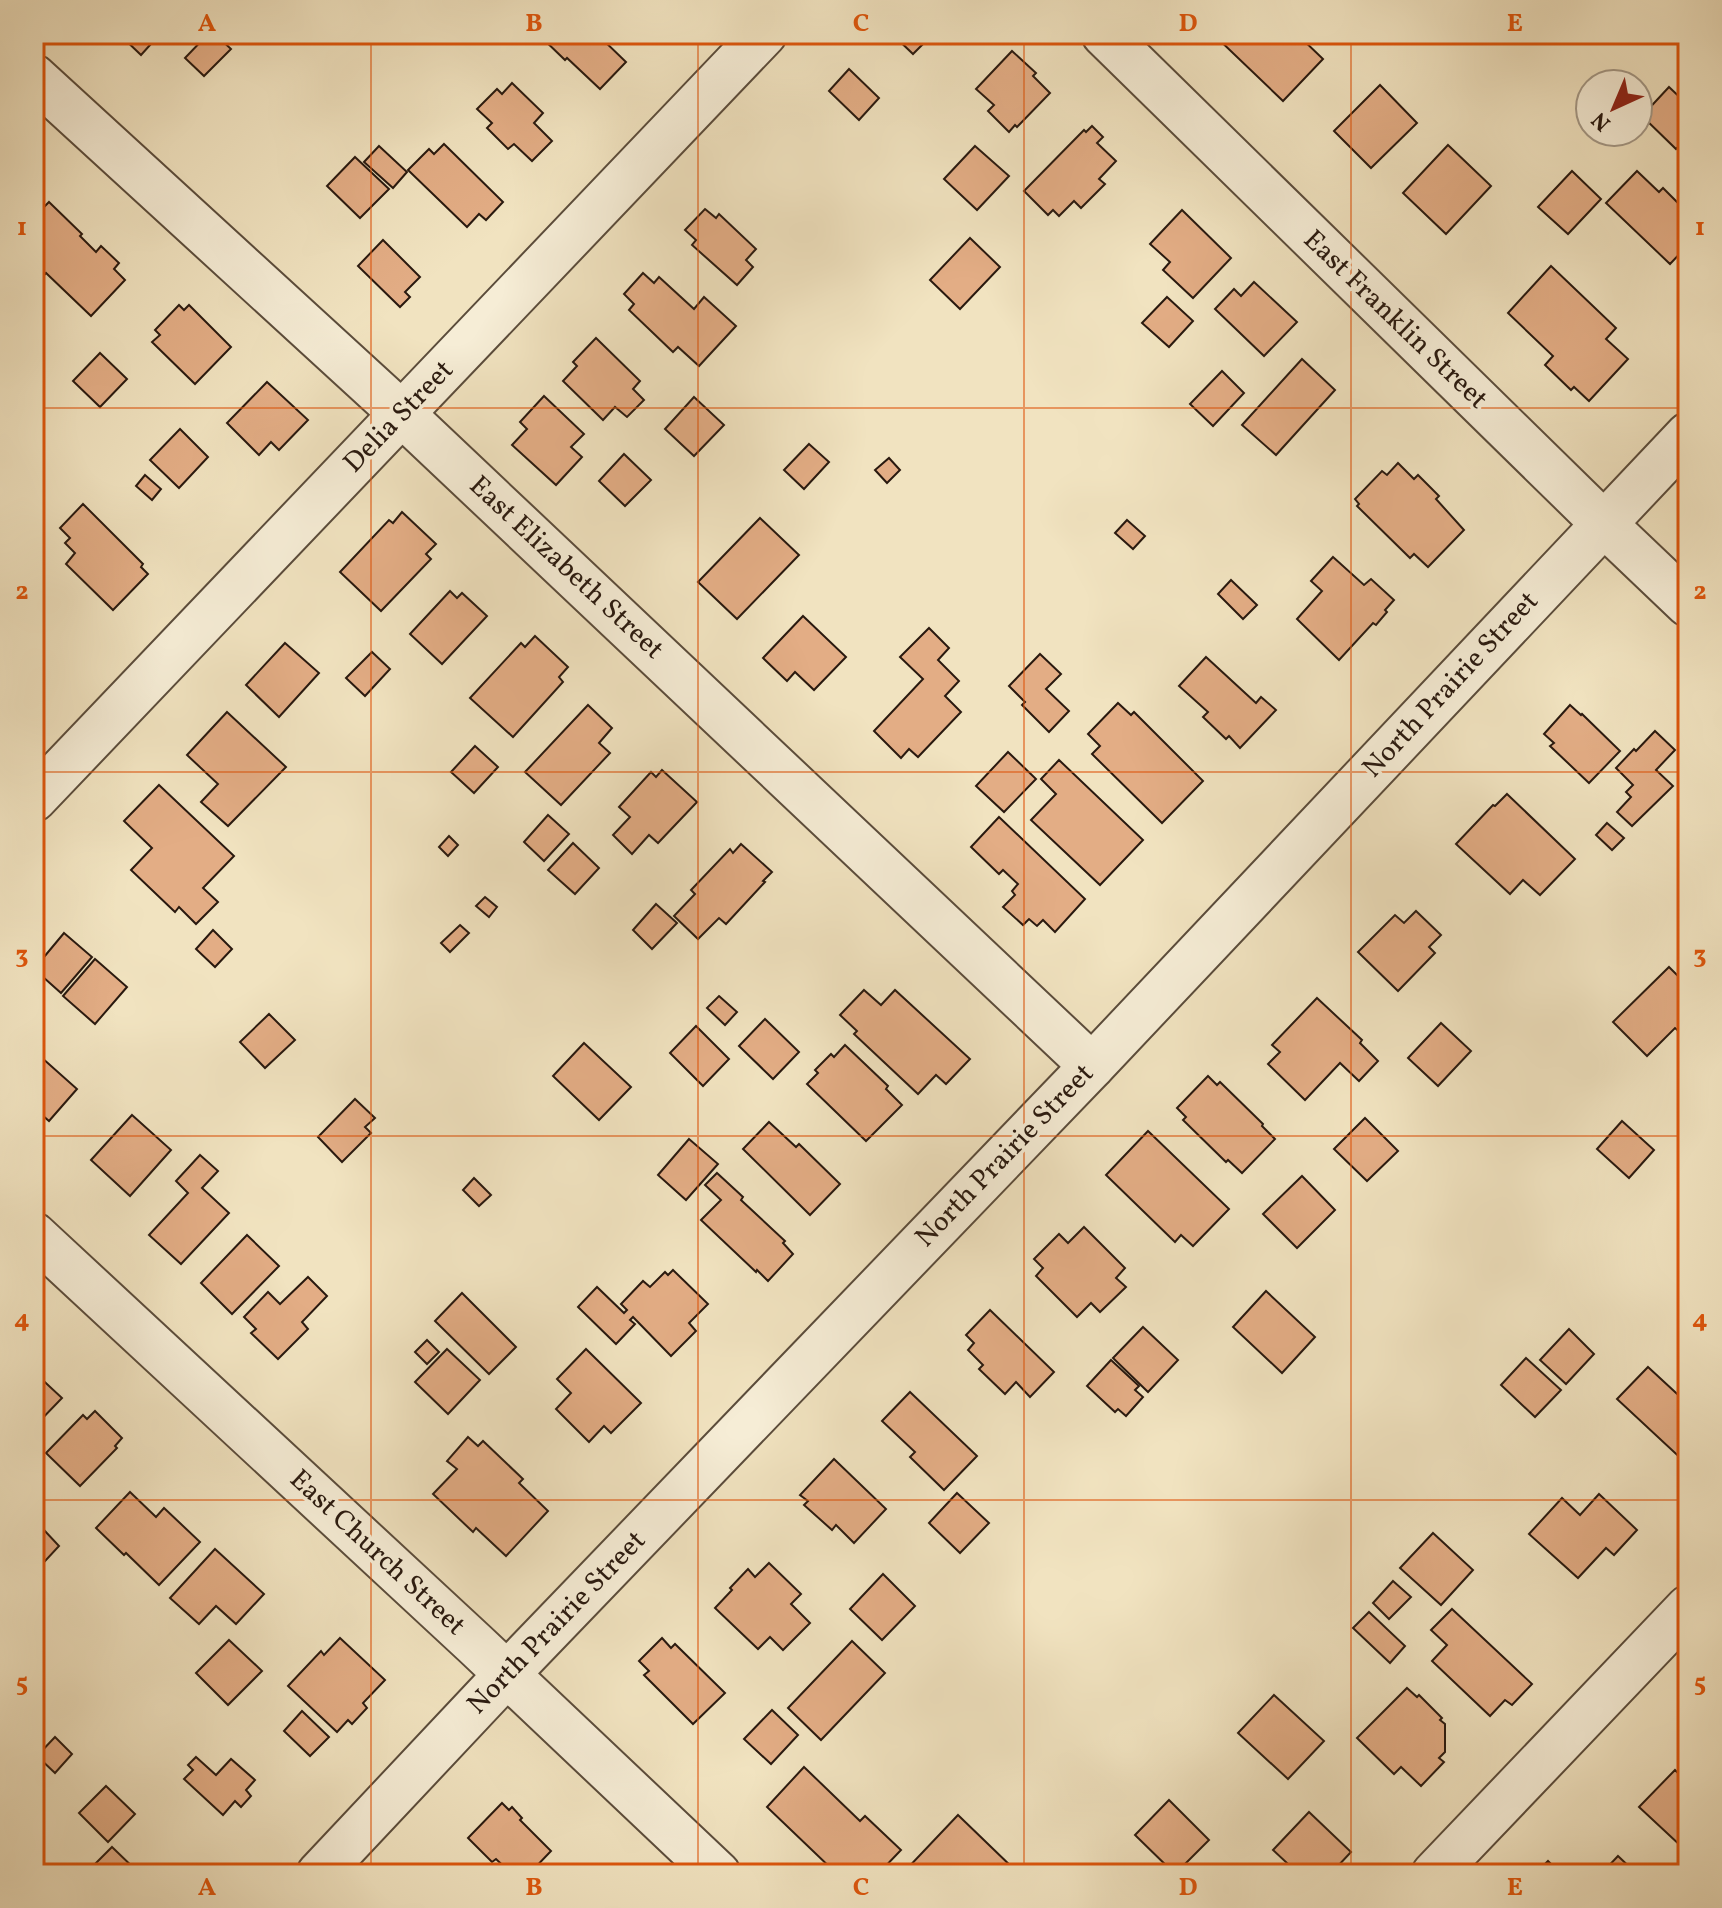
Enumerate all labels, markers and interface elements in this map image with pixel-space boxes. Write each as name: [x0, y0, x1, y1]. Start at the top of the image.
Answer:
text: A: [198, 6, 217, 42]
text: B: [525, 6, 543, 42]
text: C: [853, 6, 869, 42]
text: D: [1178, 6, 1198, 42]
text: E: [1507, 6, 1523, 42]
north arrow: [1574, 68, 1654, 148]
text: N: [1585, 104, 1618, 137]
text: 1: [17, 210, 27, 246]
text: 1: [1695, 210, 1705, 246]
street label: East Franklin Street: [1294, 221, 1496, 419]
street label: Delia Street: [335, 352, 463, 482]
street label: East Elizabeth Street: [460, 467, 672, 669]
text: 2: [15, 574, 29, 610]
text: 2: [1693, 574, 1707, 610]
street label: North Prairie Street: [1354, 583, 1548, 787]
text: 3: [15, 938, 29, 974]
text: 3: [1693, 938, 1707, 974]
street label: North Prairie Street: [907, 1055, 1103, 1257]
text: 4: [14, 1302, 30, 1338]
text: 4: [1692, 1302, 1708, 1338]
street label: East Church Street: [280, 1461, 474, 1645]
street label: North Prairie Street: [459, 1522, 655, 1724]
text: 5: [16, 1666, 28, 1702]
text: 5: [1694, 1666, 1706, 1702]
text: A: [198, 1870, 217, 1906]
text: B: [525, 1870, 543, 1906]
text: C: [853, 1870, 869, 1906]
text: D: [1178, 1870, 1198, 1906]
text: E: [1507, 1870, 1523, 1906]

